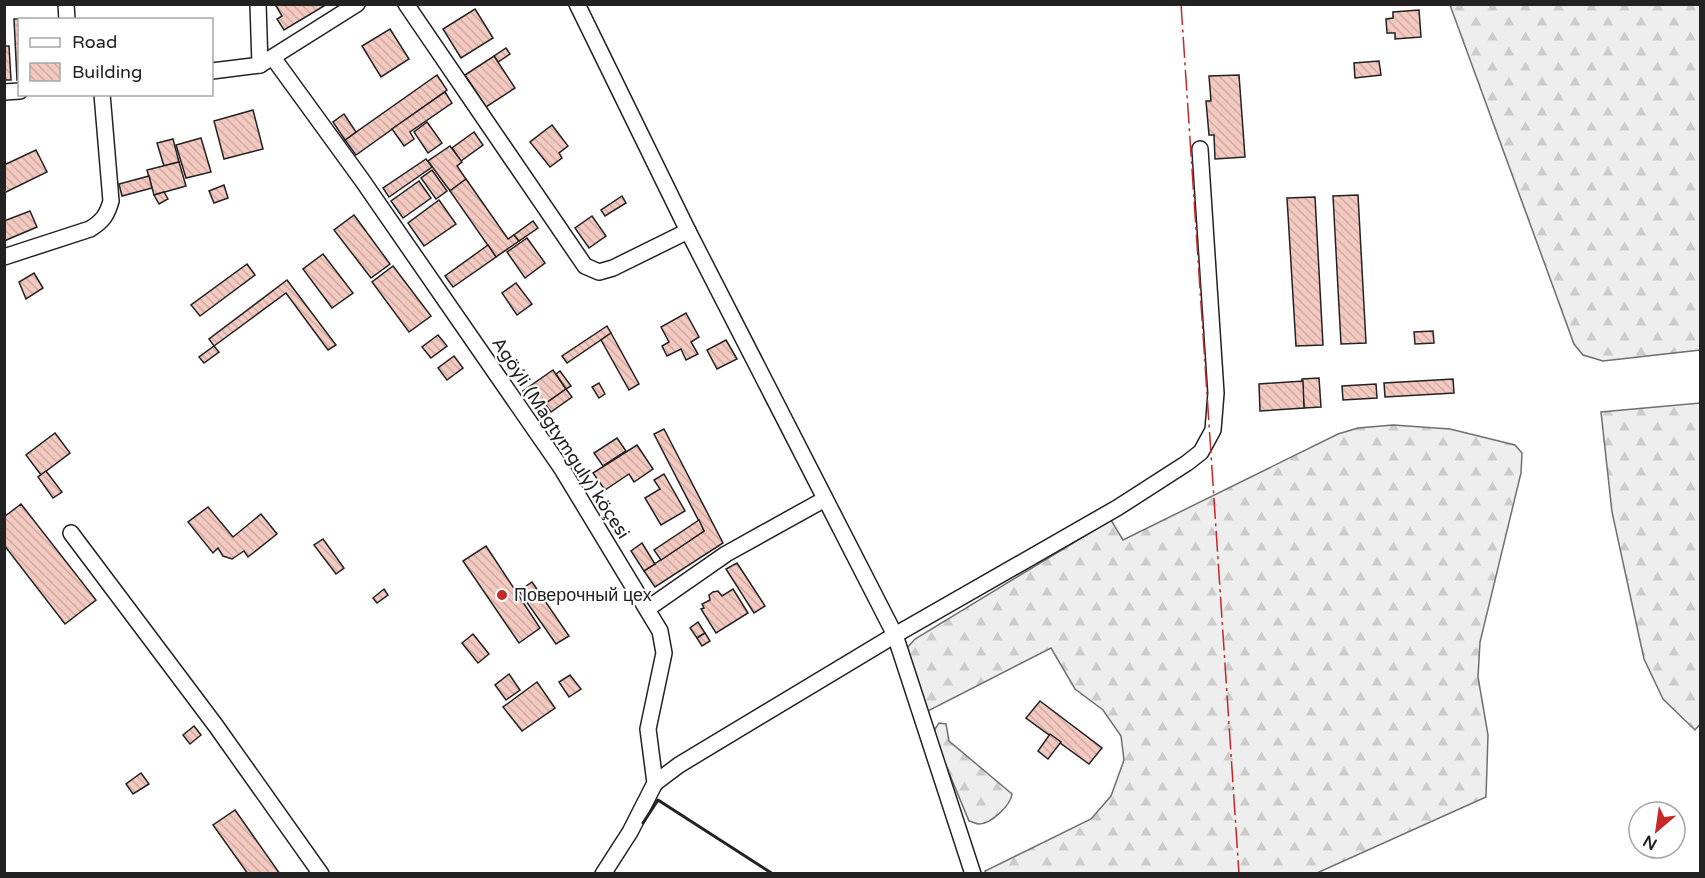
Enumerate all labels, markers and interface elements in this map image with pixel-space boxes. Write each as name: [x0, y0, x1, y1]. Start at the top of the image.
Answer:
legend: [18, 18, 213, 96]
text: Road: [72, 31, 117, 53]
text: Building: [72, 61, 142, 83]
street label: Agöýli (Magtymguly) köçesi: [487, 333, 635, 543]
place label: Поверочный цех: [514, 584, 652, 606]
marker: Поверочный цех: [495, 588, 509, 602]
north arrow: [1627, 800, 1687, 860]
text: N: [1640, 830, 1661, 854]

